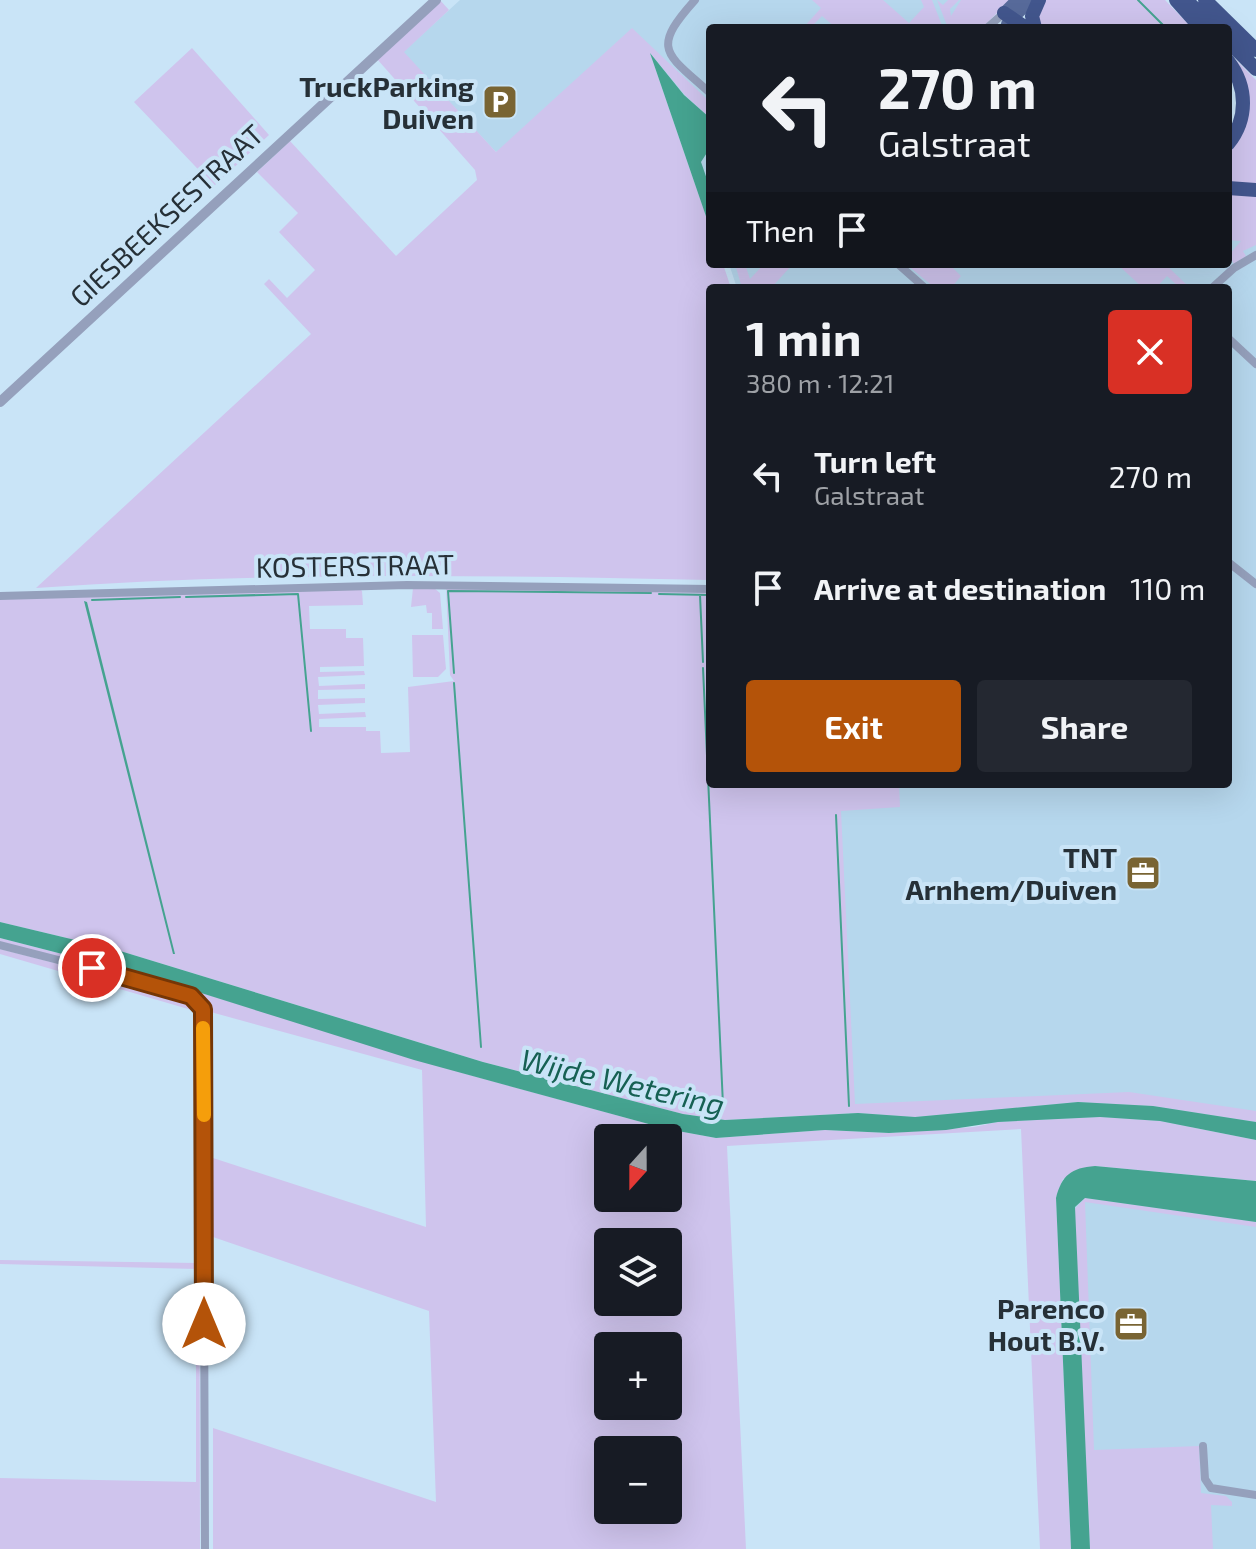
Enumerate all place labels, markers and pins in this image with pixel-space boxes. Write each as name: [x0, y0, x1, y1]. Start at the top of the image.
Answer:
place label: TruckParking Duiven: [299, 69, 474, 135]
parking icon: TruckParking Duiven: [481, 83, 519, 121]
place label: TNT Arnhem/Duiven: [905, 840, 1117, 906]
office icon: TNT Arnhem/Duiven: [1124, 854, 1162, 892]
pin: [58, 934, 126, 1002]
place label: Parenco Hout B.V.: [988, 1291, 1105, 1357]
office icon: Parenco Hout B.V.: [1112, 1305, 1150, 1343]

